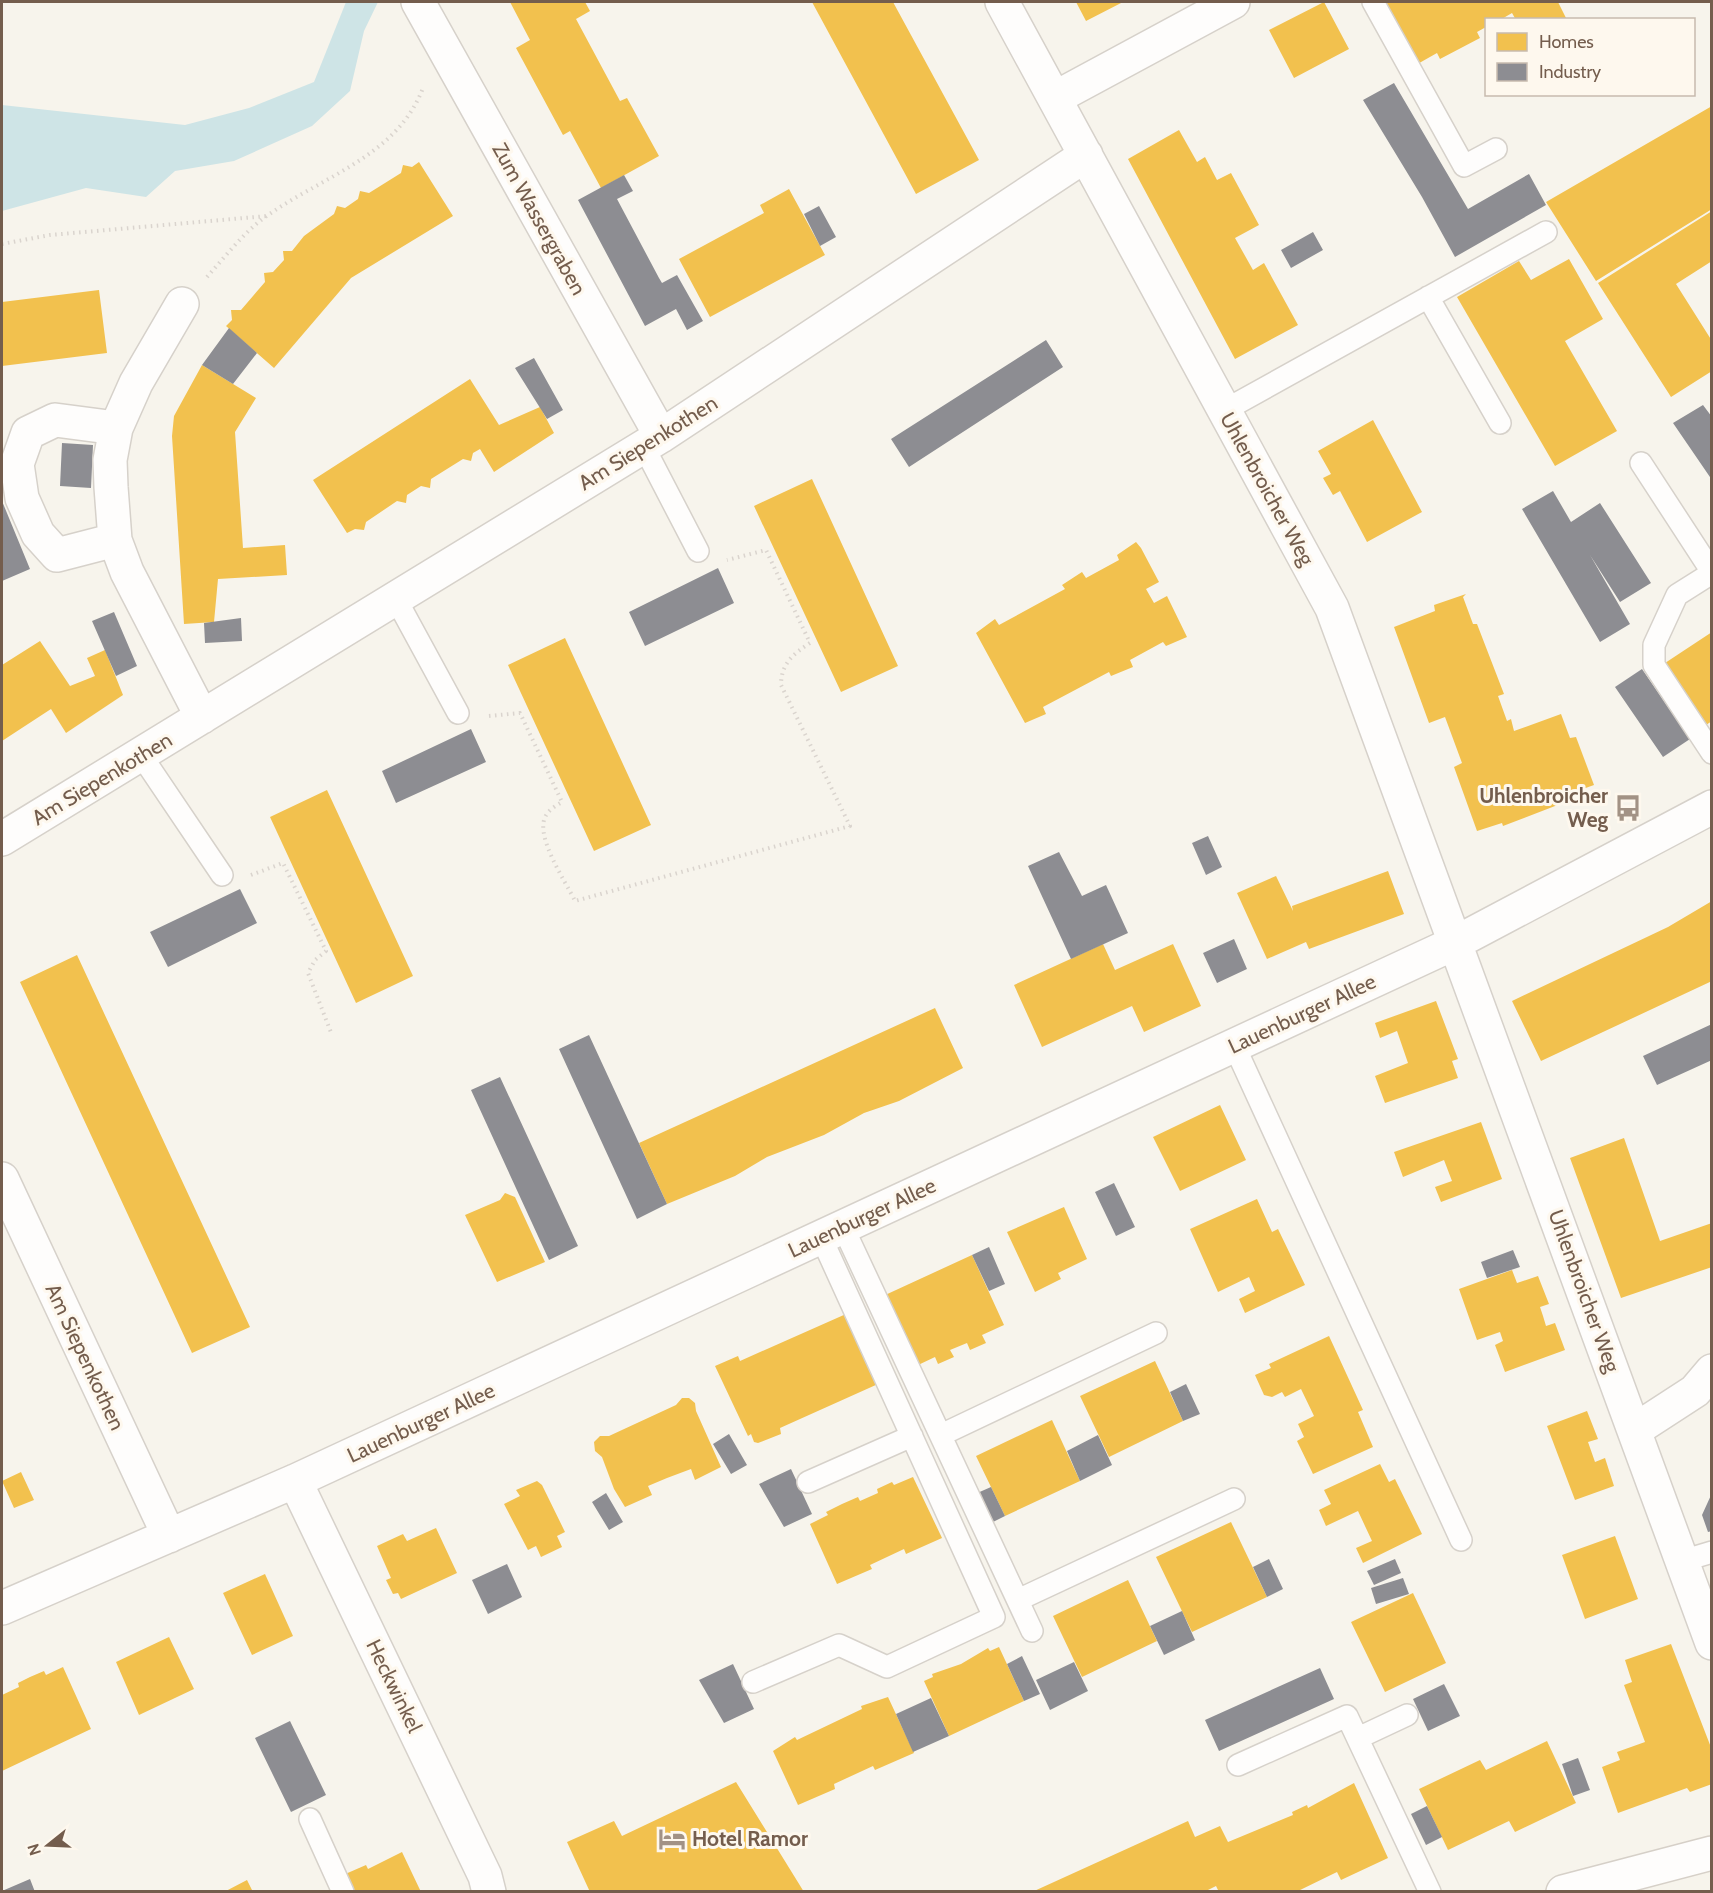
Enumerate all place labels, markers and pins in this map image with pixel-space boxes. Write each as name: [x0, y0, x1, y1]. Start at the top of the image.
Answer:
place label: Uhlenbroicher Weg: [1479, 783, 1608, 832]
bus stop icon: Uhlenbroicher Weg: [1613, 793, 1643, 823]
hotel icon: Hotel Ramor: [657, 1824, 687, 1854]
place label: Hotel Ramor: [692, 1826, 808, 1851]

